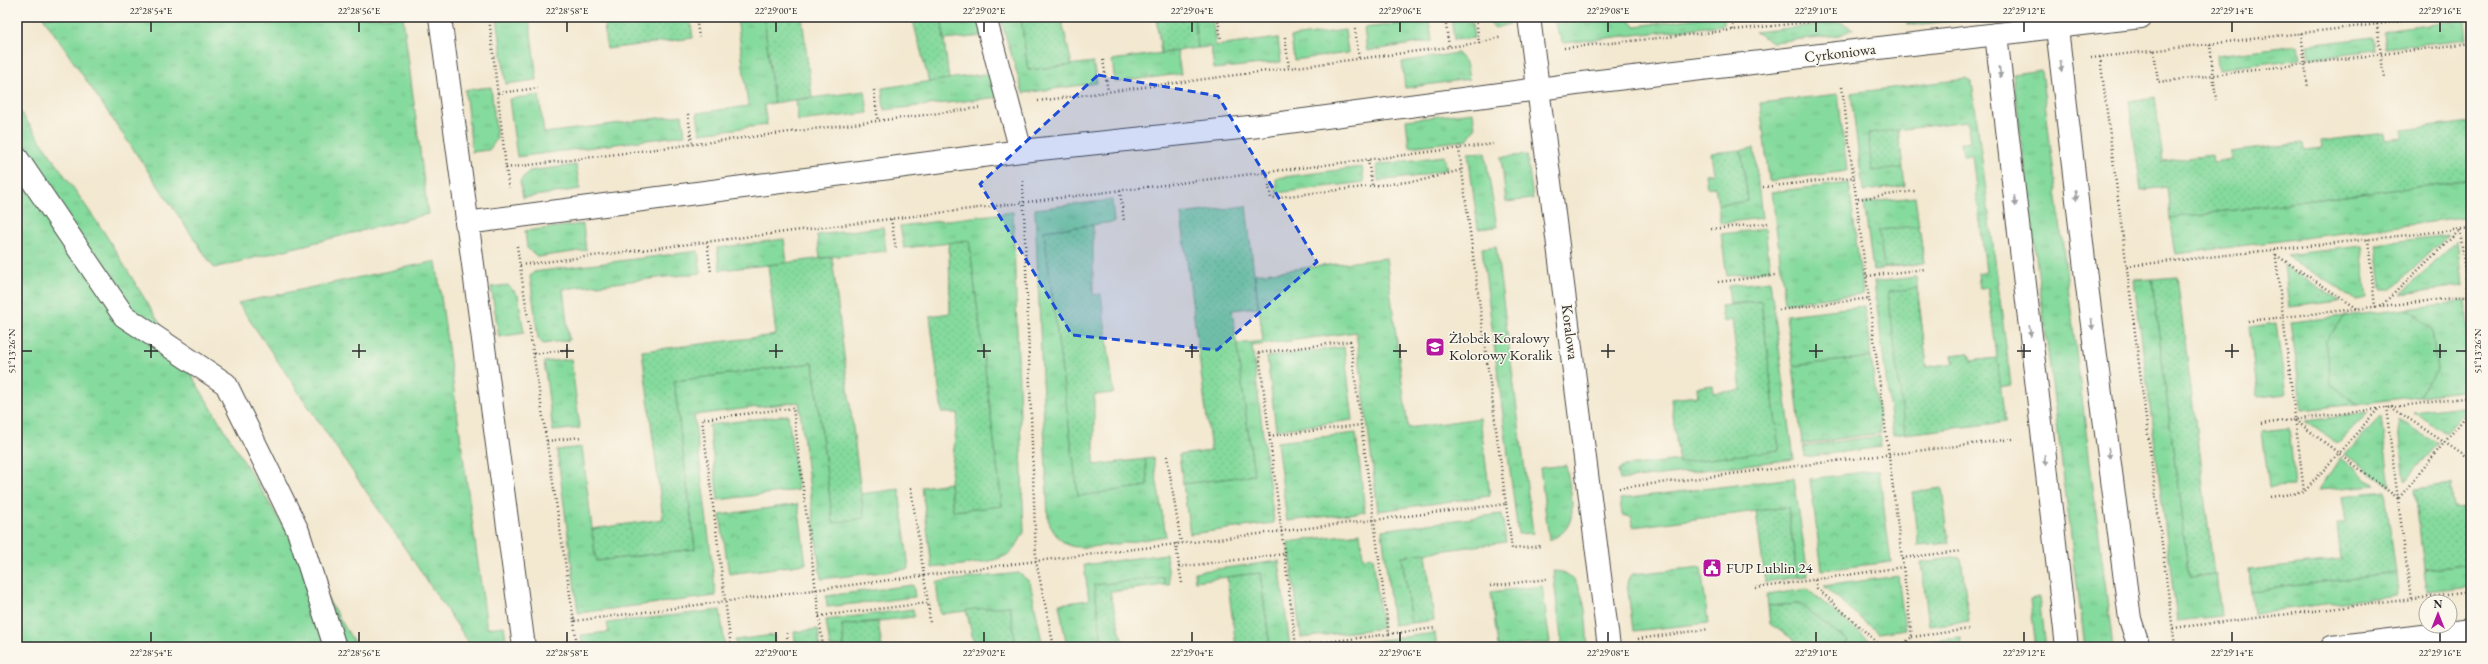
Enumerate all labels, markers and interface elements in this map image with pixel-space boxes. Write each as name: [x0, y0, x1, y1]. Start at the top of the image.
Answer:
text: 22°28'54"E: [130, 4, 173, 17]
text: 22°28'56"E: [338, 4, 381, 17]
text: 22°28'58"E: [546, 4, 589, 17]
text: 22°29'00"E: [755, 4, 798, 17]
text: 22°29'02"E: [963, 4, 1006, 17]
text: 22°29'04"E: [1171, 4, 1214, 17]
text: 22°29'06"E: [1379, 4, 1422, 17]
text: 22°29'08"E: [1587, 4, 1630, 17]
text: 22°29'10"E: [1795, 4, 1838, 17]
text: 22°29'12"E: [2003, 4, 2046, 17]
text: 22°29'14"E: [2211, 4, 2254, 17]
text: 22°29'16"E: [2419, 4, 2462, 17]
street label: Cyrkoniowa: [1803, 39, 1877, 66]
one-way arrow: [2058, 60, 2064, 72]
one-way arrow: [1997, 66, 2003, 78]
one-way arrow: [2073, 189, 2080, 201]
one-way arrow: [2012, 195, 2018, 207]
street label: Koralowa: [1558, 303, 1583, 361]
one-way arrow: [2089, 318, 2095, 331]
one-way arrow: [2027, 325, 2033, 337]
text: 51°13'26"N: [5, 328, 18, 373]
place label: Żłobek Koralowy Kolorowy Koralik: [1449, 328, 1553, 364]
text: 51°13'26"N: [2471, 328, 2484, 373]
school or university icon: Żłobek Koralowy Kolorowy Koralik: [1424, 336, 1446, 358]
one-way arrow: [2106, 447, 2112, 459]
one-way arrow: [2042, 454, 2049, 466]
public building icon: FUP Lublin 24: [1701, 557, 1723, 579]
place label: FUP Lublin 24: [1726, 558, 1814, 577]
north arrow: [2418, 594, 2458, 634]
text: N: [2434, 597, 2443, 611]
text: 22°28'54"E: [130, 646, 173, 659]
text: 22°28'56"E: [338, 646, 381, 659]
text: 22°28'58"E: [546, 646, 589, 659]
text: 22°29'00"E: [755, 646, 798, 659]
text: 22°29'02"E: [963, 646, 1006, 659]
text: 22°29'04"E: [1171, 646, 1214, 659]
text: 22°29'06"E: [1379, 646, 1422, 659]
text: 22°29'08"E: [1587, 646, 1630, 659]
text: 22°29'10"E: [1795, 646, 1838, 659]
text: 22°29'12"E: [2003, 646, 2046, 659]
text: 22°29'14"E: [2211, 646, 2254, 659]
text: 22°29'16"E: [2419, 646, 2462, 659]

